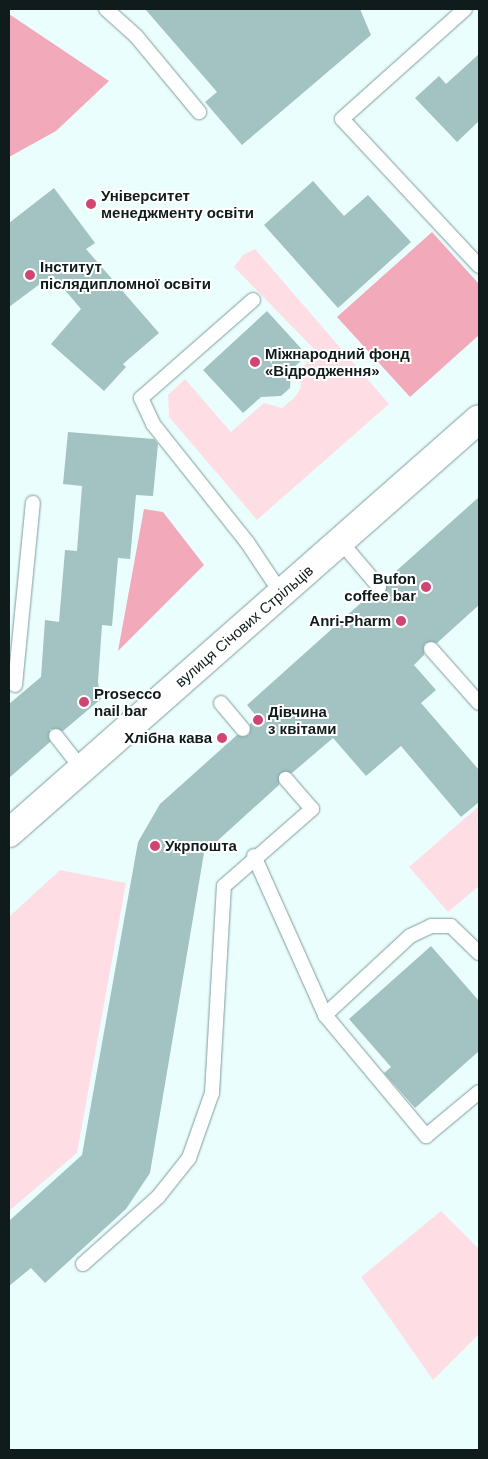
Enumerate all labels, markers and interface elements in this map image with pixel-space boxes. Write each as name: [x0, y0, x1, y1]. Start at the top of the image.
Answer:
place label: Університет менеджменту освіти: [101, 186, 254, 221]
marker: Університет менеджменту освіти: [85, 198, 97, 210]
place label: Інститут післядипломної освіти: [40, 257, 211, 292]
marker: Інститут післядипломної освіти: [24, 269, 36, 281]
place label: Міжнародний фонд «Відродження»: [265, 344, 410, 379]
marker: Міжнародний фонд «Відродження»: [249, 356, 261, 368]
street label: вулиця Січових Стрільців: [171, 561, 317, 691]
place label: Bufon coffee bar: [344, 569, 416, 604]
marker: Bufon coffee bar: [420, 581, 432, 593]
place label: Anri-Pharm: [309, 612, 391, 630]
marker: Anri-Pharm: [395, 615, 407, 627]
place label: Prosecco nail bar: [94, 684, 162, 719]
marker: Prosecco nail bar: [78, 696, 90, 708]
place label: Дівчина з квітами: [268, 702, 337, 737]
marker: Дівчина з квітами: [252, 714, 264, 726]
place label: Хлібна кава: [124, 729, 212, 747]
marker: Хлібна кава: [216, 732, 228, 744]
place label: Укрпошта: [165, 837, 237, 855]
marker: Укрпошта: [149, 840, 161, 852]

